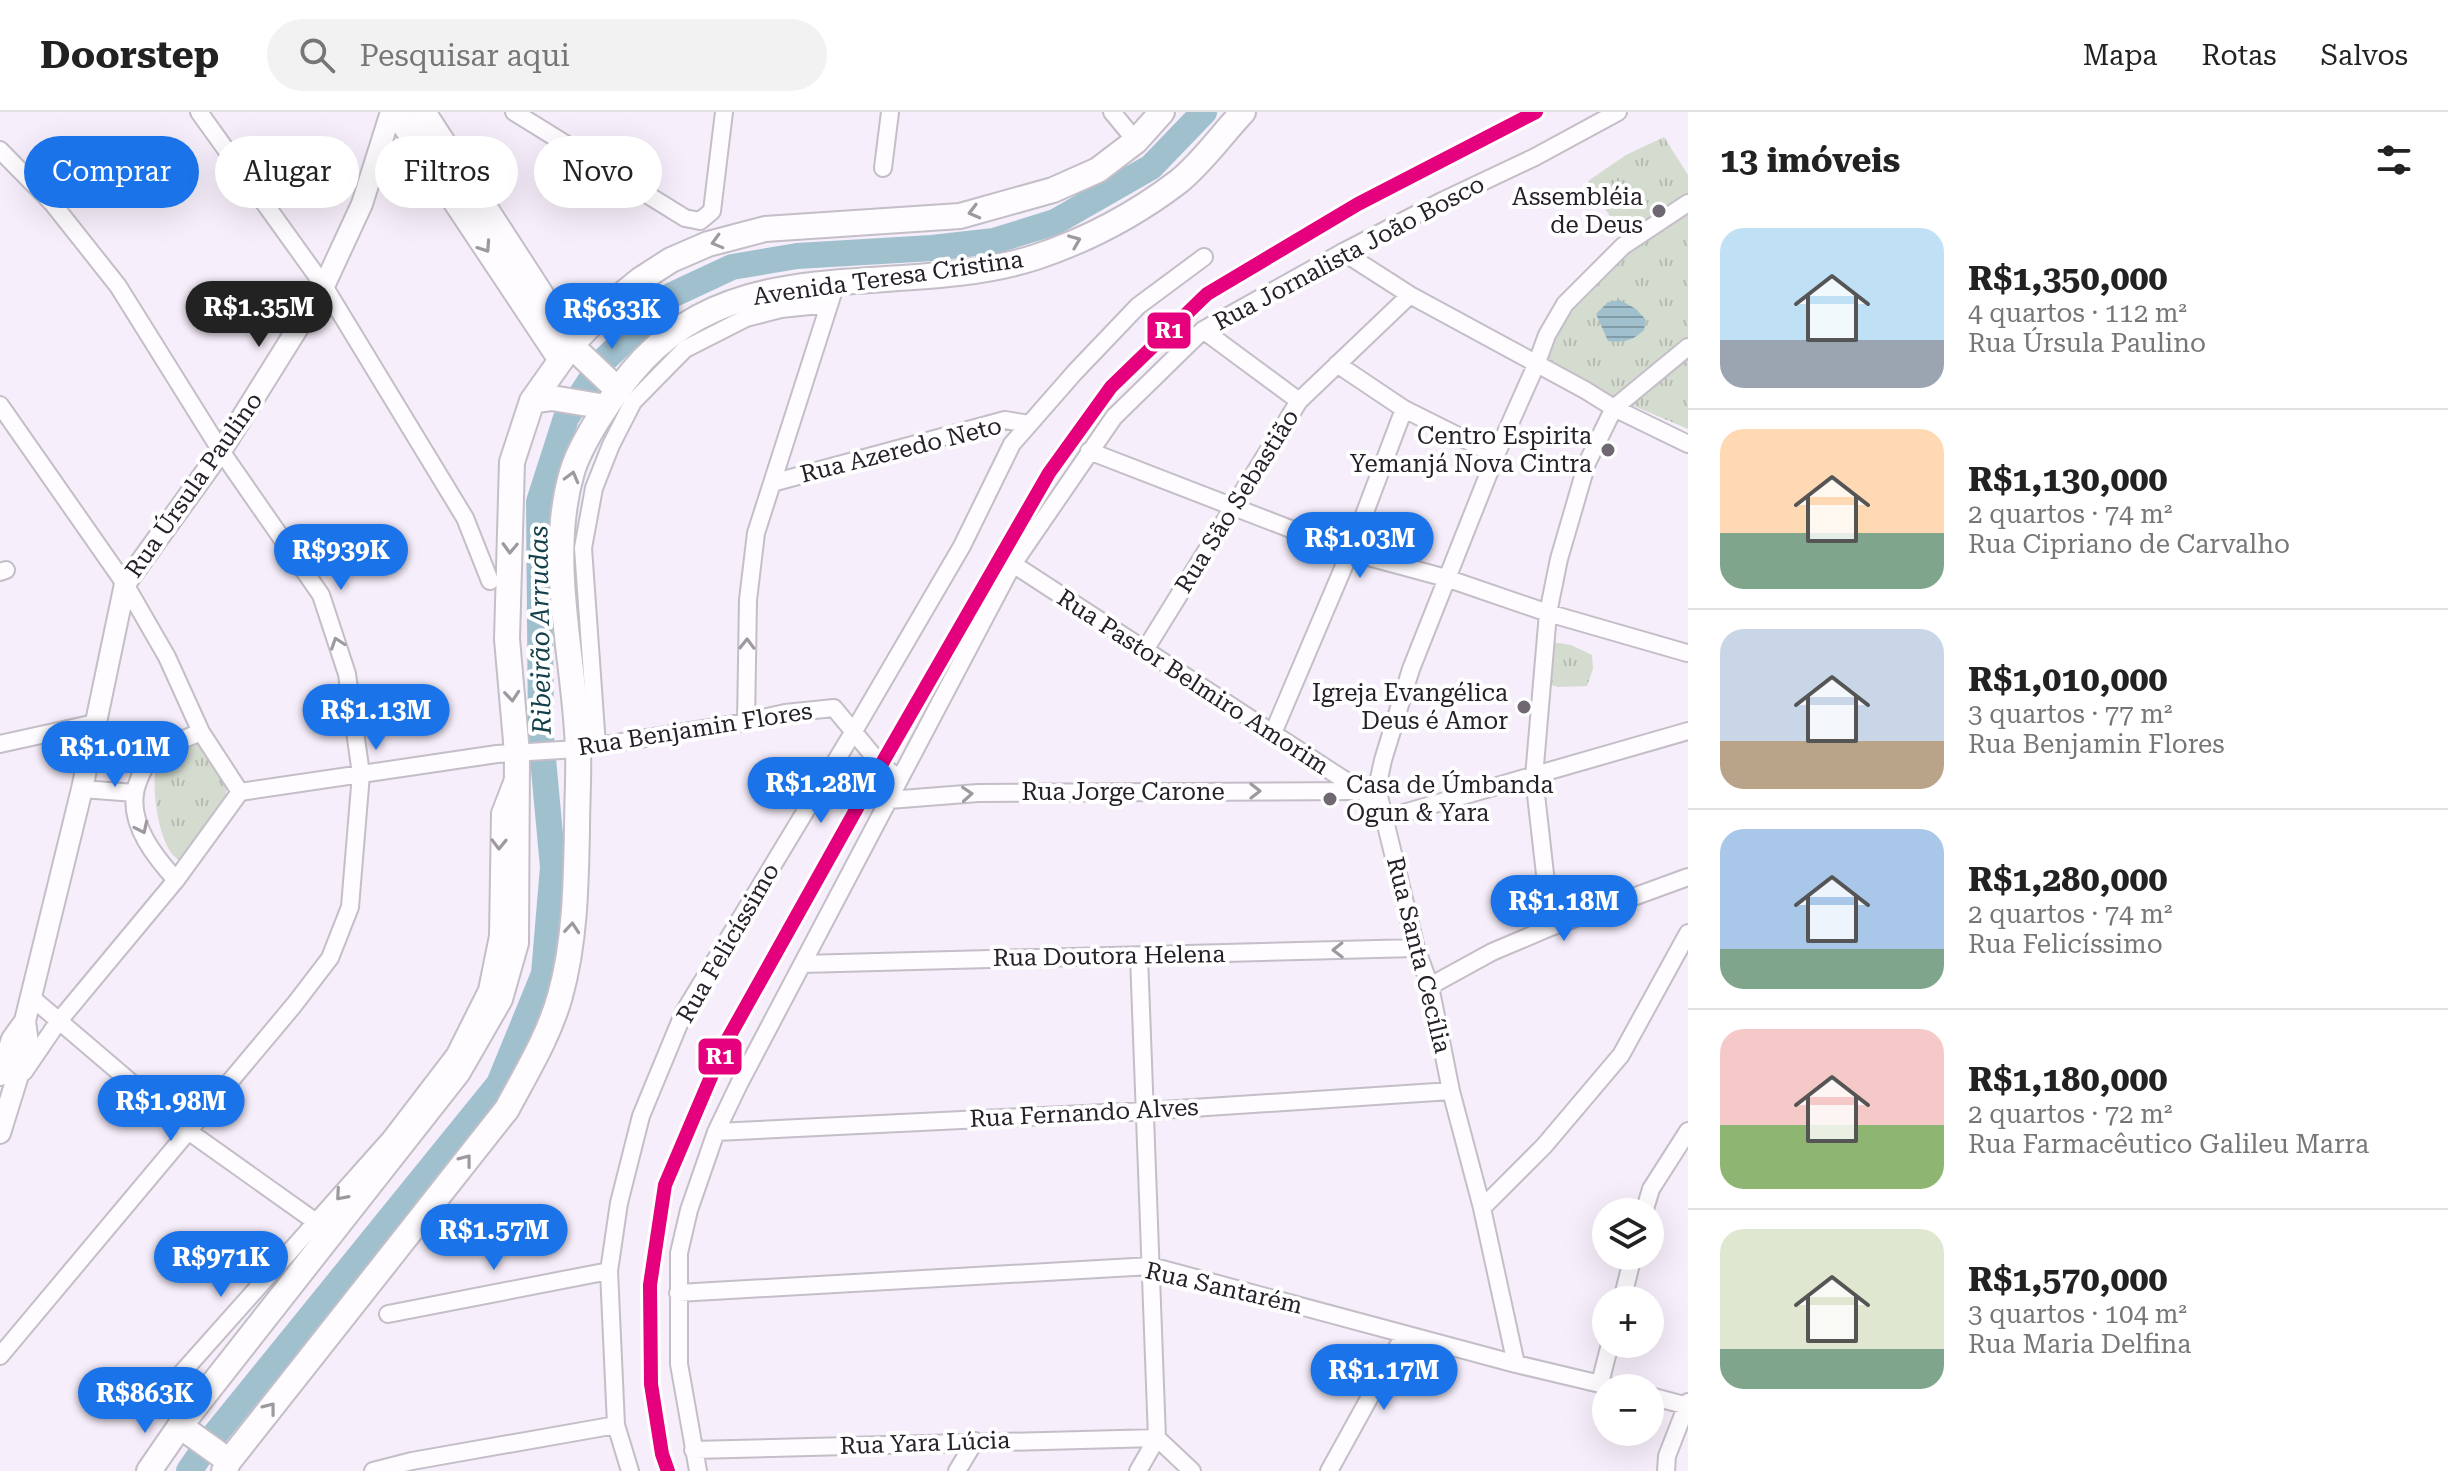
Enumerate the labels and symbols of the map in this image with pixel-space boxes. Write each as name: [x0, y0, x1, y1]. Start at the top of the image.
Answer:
street label: Rua Jornalista João Bosco: [1209, 170, 1489, 336]
place label: Assembléia de Deus: [1512, 183, 1643, 239]
marker: Assembléia de Deus: [1650, 202, 1668, 220]
one-way arrow: [968, 203, 982, 219]
one-way arrow: [710, 233, 724, 249]
one-way arrow: [1067, 234, 1081, 251]
one-way arrow: [475, 239, 490, 253]
street label: Avenida Teresa Cristina: [751, 245, 1025, 311]
pin: R$1.35M: [185, 281, 333, 349]
pin: R$633K: [547, 283, 677, 351]
line badge: R1: [1146, 311, 1192, 350]
text: R1: [1155, 318, 1183, 343]
street label: Rua Úrsula Paulino: [119, 386, 268, 583]
street label: Rua São Sebastião: [1169, 404, 1305, 598]
street label: Rua Azeredo Neto: [797, 411, 1005, 489]
place label: Centro Espirita Yemanjá Nova Cintra: [1350, 422, 1592, 478]
marker: Centro Espirita Yemanjá Nova Cintra: [1599, 441, 1617, 459]
one-way arrow: [562, 471, 579, 485]
pin: R$1.03M: [1286, 512, 1434, 580]
pin: R$939K: [276, 524, 406, 592]
water label: Ribeirão Arrudas: [523, 525, 557, 736]
one-way arrow: [501, 542, 518, 555]
street label: Rua Pastor Belmiro Amorim: [1052, 584, 1334, 780]
one-way arrow: [330, 637, 346, 651]
one-way arrow: [739, 637, 756, 650]
place label: Igreja Evangélica Deus é Amor: [1312, 679, 1508, 735]
pin: R$1.13M: [302, 684, 450, 752]
one-way arrow: [503, 690, 520, 703]
street label: Rua Benjamin Flores: [576, 697, 814, 761]
marker: Igreja Evangélica Deus é Amor: [1515, 698, 1533, 716]
pin: R$1.01M: [41, 721, 189, 789]
pin: R$1.28M: [747, 757, 895, 825]
place label: Casa de Úmbanda Ogun & Yara: [1346, 770, 1554, 827]
street label: Rua Jorge Carone: [1021, 778, 1225, 806]
one-way arrow: [1249, 783, 1262, 800]
one-way arrow: [961, 786, 974, 803]
marker: Casa de Úmbanda Ogun & Yara: [1321, 790, 1339, 808]
one-way arrow: [132, 819, 148, 834]
one-way arrow: [490, 838, 508, 851]
street label: Rua Santa Cecília: [1381, 854, 1457, 1056]
street label: Rua Felicíssimo: [671, 858, 785, 1028]
pin: R$1.18M: [1490, 875, 1638, 943]
one-way arrow: [563, 921, 580, 934]
street label: Rua Doutora Helena: [992, 940, 1226, 972]
one-way arrow: [1331, 942, 1344, 959]
line badge: R1: [697, 1037, 743, 1076]
text: R1: [706, 1044, 734, 1069]
pin: R$1.98M: [97, 1075, 245, 1143]
street label: Rua Fernando Alves: [969, 1093, 1199, 1133]
one-way arrow: [456, 1155, 471, 1169]
one-way arrow: [335, 1186, 350, 1200]
pin: R$1.57M: [420, 1204, 568, 1272]
pin: R$971K: [156, 1231, 286, 1299]
street label: Rua Santarém: [1143, 1256, 1305, 1320]
pin: R$1.17M: [1310, 1344, 1458, 1412]
pin: R$863K: [80, 1367, 210, 1435]
one-way arrow: [261, 1402, 275, 1417]
street label: Rua Yara Lúcia: [839, 1426, 1011, 1460]

